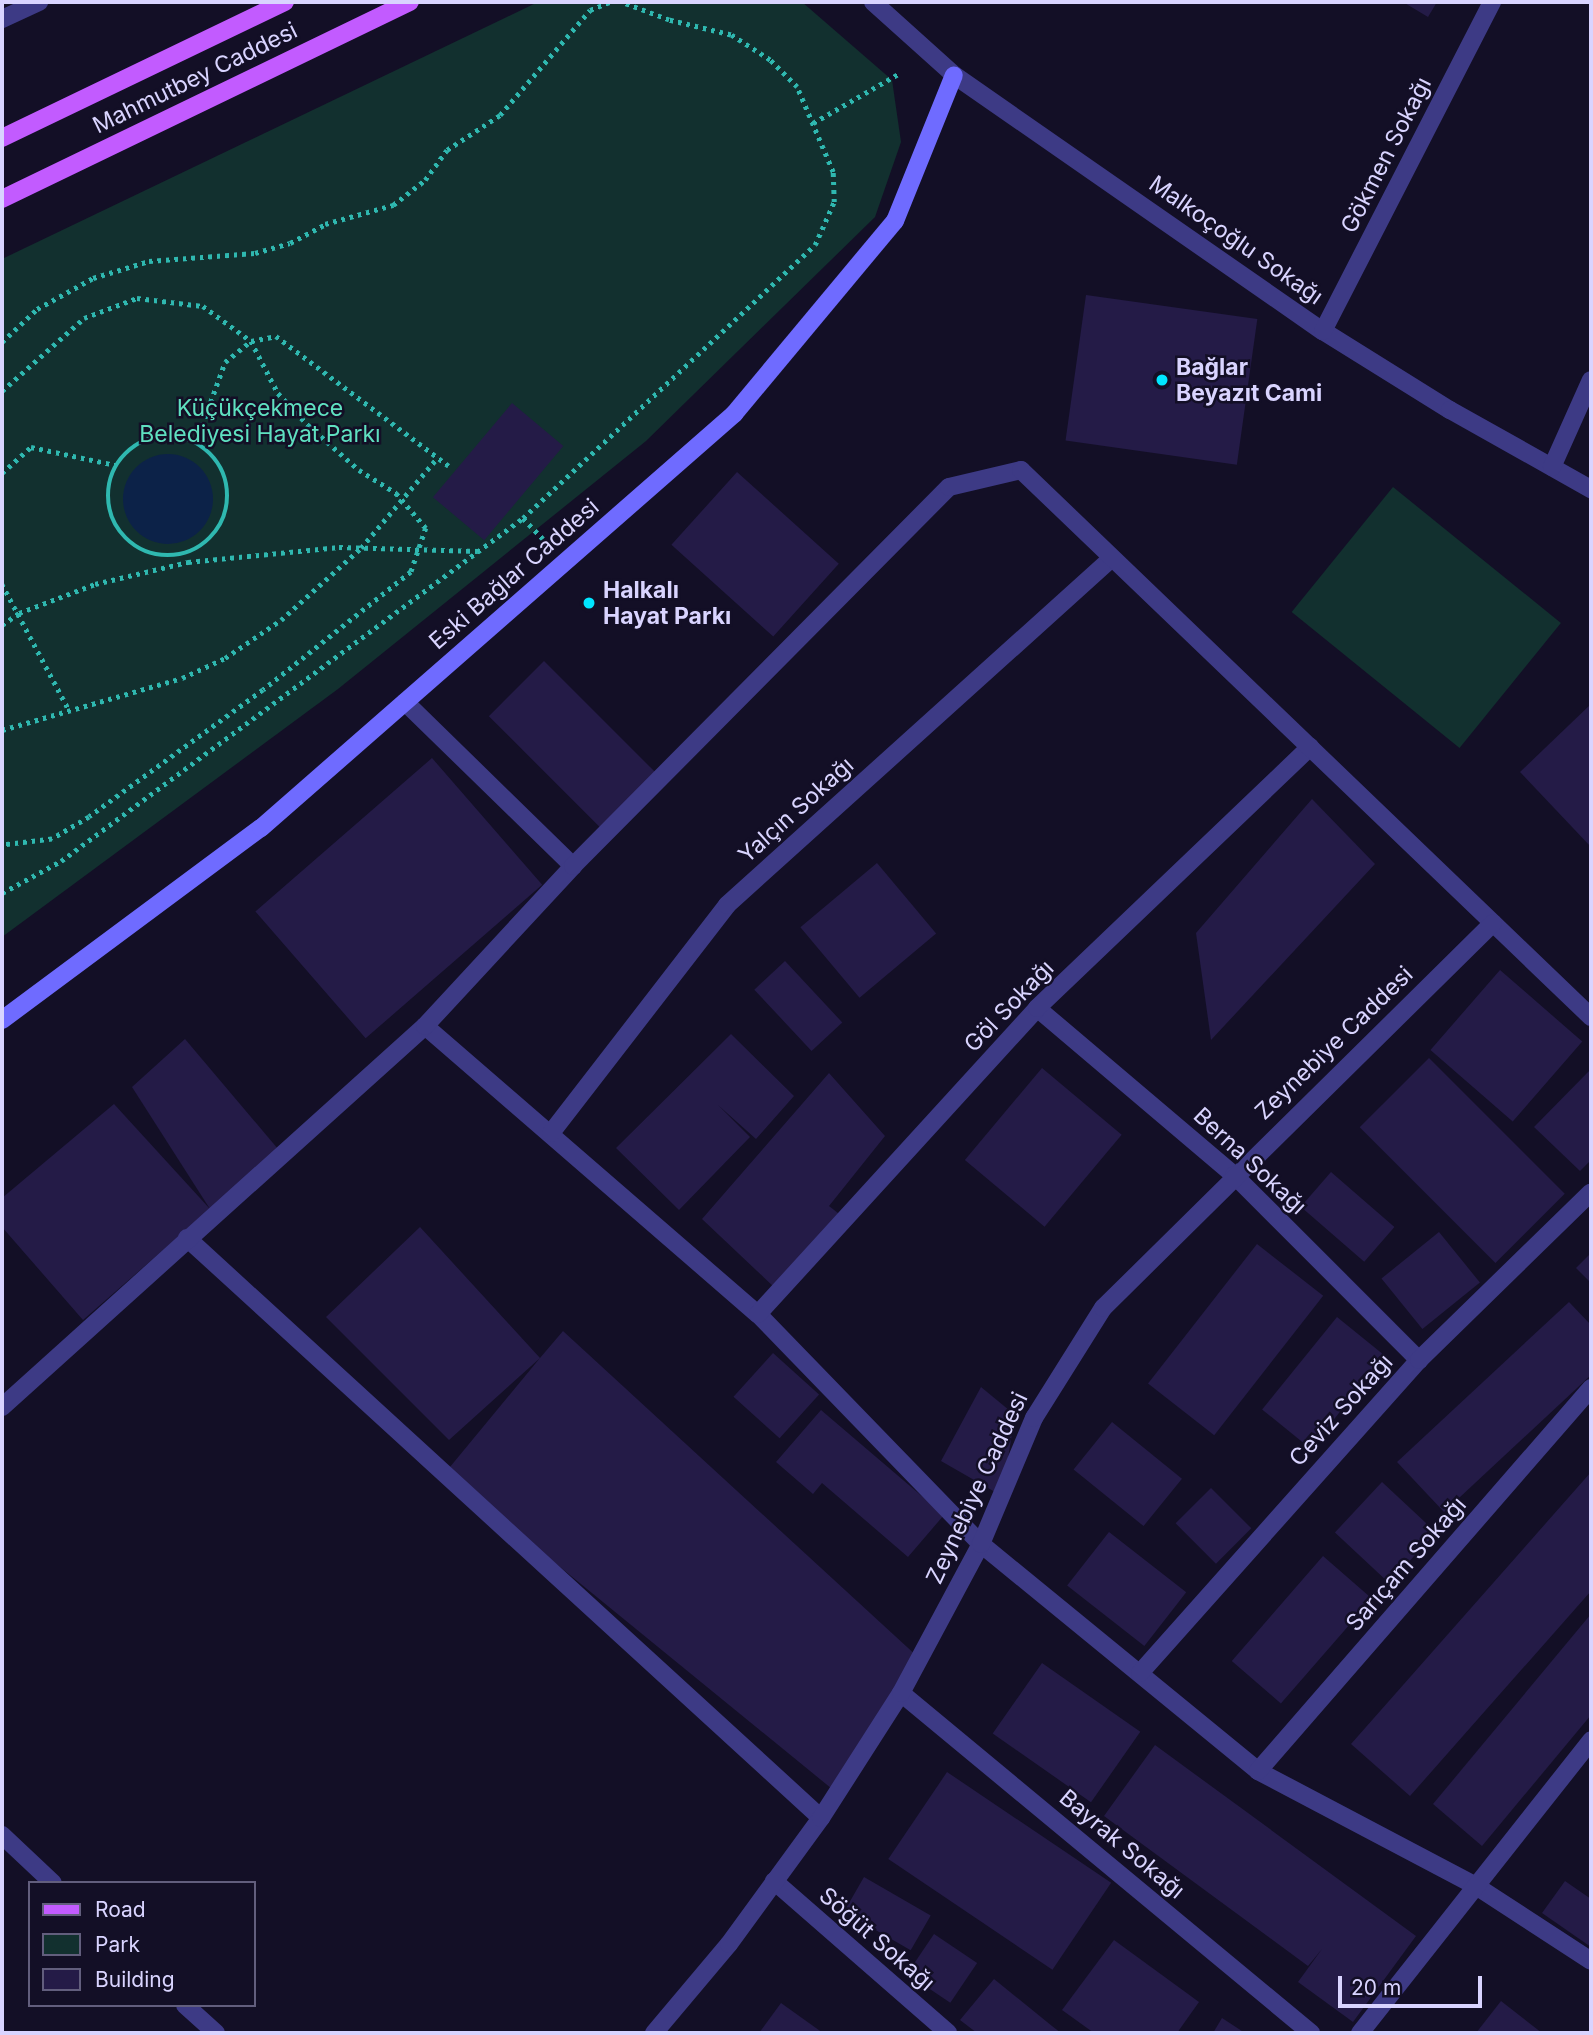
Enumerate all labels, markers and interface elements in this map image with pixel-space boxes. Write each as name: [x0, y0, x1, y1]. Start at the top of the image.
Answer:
street label: Mahmutbey Caddesi: [88, 16, 302, 140]
street label: Gökmen Sokağı: [1335, 73, 1437, 237]
street label: Malkoçoğlu Sokağı: [1144, 170, 1328, 310]
place label: Bağlar Beyazıt Cami: [1176, 353, 1322, 407]
marker: Bağlar Beyazıt Cami: [1154, 372, 1170, 388]
park label: Küçükçekmece Belediyesi Hayat Parkı: [139, 394, 381, 448]
street label: Eski Bağlar Caddesi: [424, 493, 604, 655]
place label: Halkalı Hayat Parkı: [603, 576, 731, 630]
marker: Halkalı Hayat Parkı: [581, 595, 597, 611]
street label: Yalçın Sokağı: [733, 751, 859, 869]
street label: Göl Sokağı: [959, 954, 1059, 1058]
street label: Zeynebiye Caddesi: [1249, 961, 1419, 1125]
street label: Berna Sokağı: [1188, 1102, 1312, 1220]
street label: Ceviz Sokağı: [1284, 1348, 1398, 1472]
street label: Zeynebiye Caddesi: [920, 1388, 1034, 1588]
street label: Sarıçam Sokağı: [1340, 1491, 1472, 1637]
street label: Bayrak Sokağı: [1054, 1784, 1190, 1904]
legend: [28, 1881, 256, 2007]
street label: Söğüt Sokağı: [814, 1881, 940, 1997]
text: Road: [95, 1897, 146, 1922]
text: Park: [95, 1932, 140, 1957]
scale bar: [1341, 1962, 1484, 2006]
text: Building: [95, 1967, 175, 1992]
text: 20 m: [1351, 1975, 1401, 2000]

